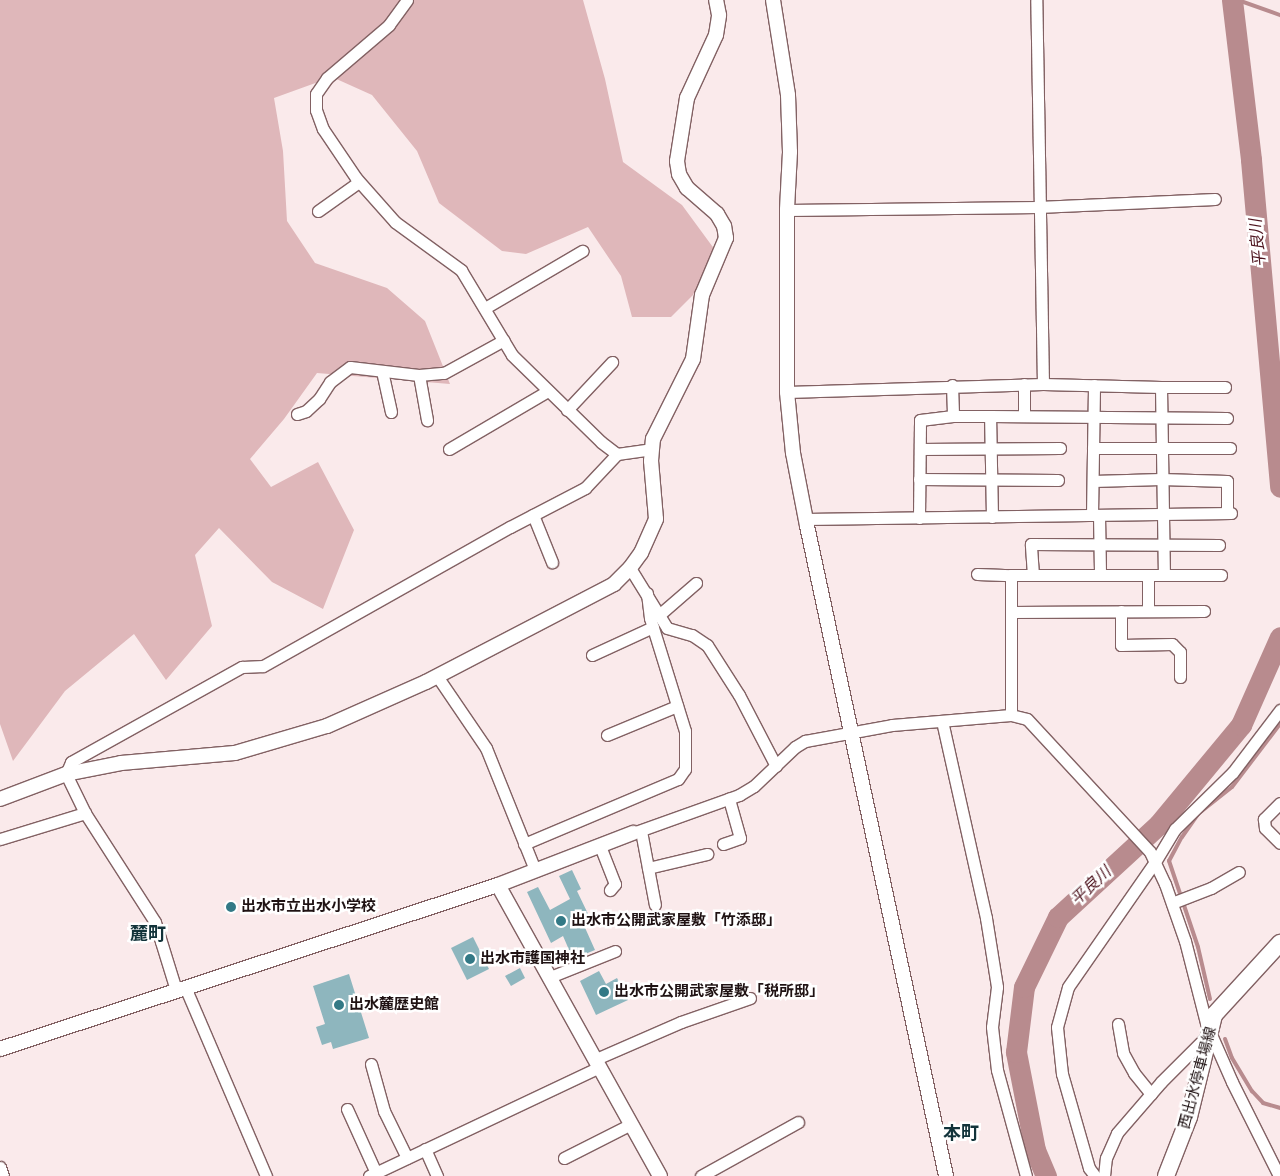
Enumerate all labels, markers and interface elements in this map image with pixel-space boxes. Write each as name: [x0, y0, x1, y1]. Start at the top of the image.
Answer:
water label: 平良川: [1246, 218, 1270, 268]
water label: 平良川: [1067, 863, 1115, 909]
place label: 出水市立出水小学校: [241, 898, 376, 916]
marker: 出水市立出水小学校: [225, 901, 237, 913]
place label: 出水市公開武家屋敷「竹添邸」: [571, 912, 781, 930]
marker: 出水市公開武家屋敷「竹添邸」: [555, 915, 567, 927]
district label: 麓町: [130, 924, 166, 946]
place label: 出水市護国神社: [480, 950, 585, 968]
marker: 出水市護国神社: [464, 953, 476, 965]
place label: 出水市公開武家屋敷「税所邸」: [614, 983, 824, 1001]
marker: 出水市公開武家屋敷「税所邸」: [598, 986, 610, 998]
place label: 出水麓歴史館: [349, 996, 439, 1014]
marker: 出水麓歴史館: [333, 999, 345, 1011]
street label: 西出水停車場線: [1176, 1025, 1220, 1131]
district label: 本町: [943, 1123, 979, 1145]

